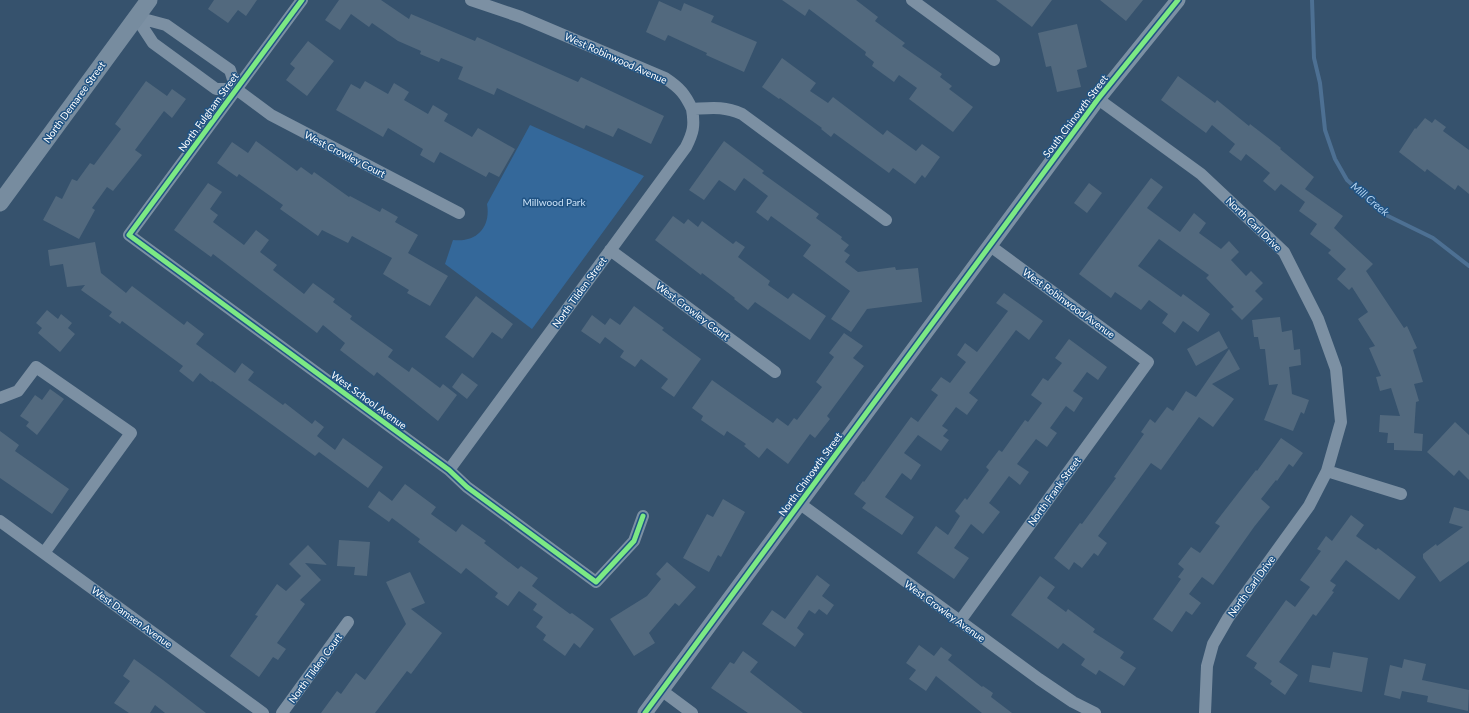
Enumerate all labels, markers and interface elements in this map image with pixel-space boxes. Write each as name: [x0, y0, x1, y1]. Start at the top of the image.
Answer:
street label: West Robinwood Avenue: [563, 30, 669, 86]
street label: North Demaree Street: [41, 59, 108, 145]
street label: North Fulgham Street: [175, 70, 241, 154]
street label: South Chinowth Street: [1040, 72, 1110, 160]
street label: West Crowley Court: [303, 128, 388, 180]
water label: Mill Creek: [1349, 179, 1393, 219]
street label: North Carl Drive: [1224, 194, 1284, 254]
park label: Millwood Park: [522, 196, 586, 208]
street label: North Tilden Street: [549, 254, 609, 330]
street label: West Robinwood Avenue: [1021, 266, 1117, 340]
street label: West Crowley Court: [654, 279, 733, 343]
street label: West School Avenue: [329, 369, 409, 431]
street label: North Chinowth Street: [776, 430, 845, 518]
street label: North Frank Street: [1025, 454, 1083, 528]
street label: North Carl Drive: [1225, 553, 1277, 619]
street label: West Crowley Avenue: [902, 578, 988, 644]
street label: West Damsen Avenue: [89, 584, 175, 650]
street label: North Tilden Court: [286, 631, 344, 705]

